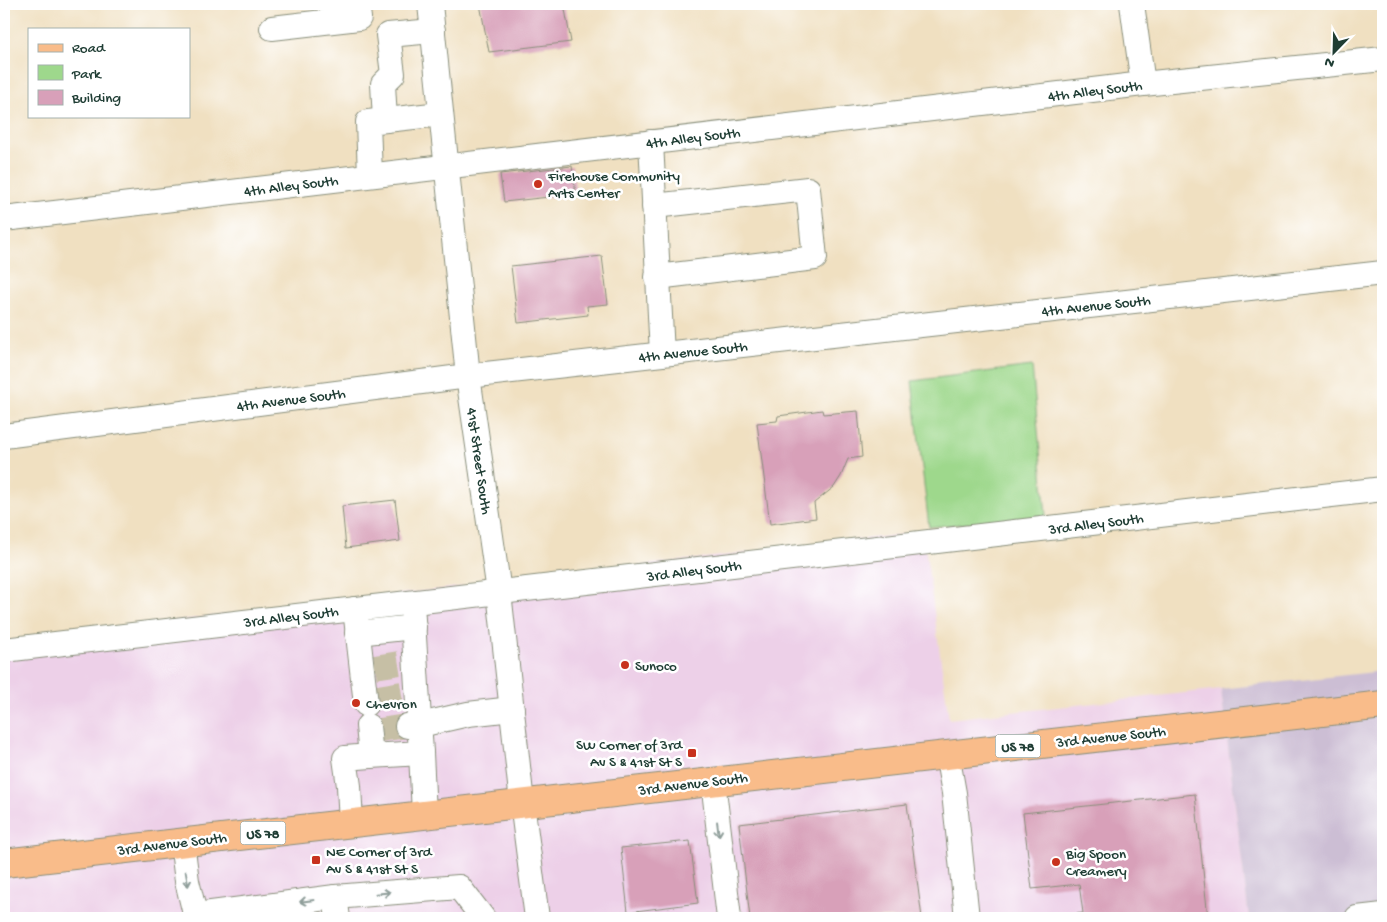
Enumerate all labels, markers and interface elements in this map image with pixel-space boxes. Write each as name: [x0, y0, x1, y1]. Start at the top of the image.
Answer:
legend: [28, 28, 190, 118]
north arrow: [1310, 28, 1360, 78]
text: Road: [72, 40, 106, 58]
text: N: [1322, 52, 1337, 71]
text: Park: [71, 66, 102, 84]
street label: 4th Alley South: [1047, 77, 1143, 107]
text: Building: [71, 90, 121, 108]
street label: 4th Alley South: [645, 124, 741, 154]
place label: Firehouse Community Arts Center: [547, 168, 680, 203]
street label: 4th Alley South: [243, 172, 339, 202]
marker: Firehouse Community Arts Center: [532, 178, 544, 190]
street label: 4th Avenue South: [1041, 292, 1152, 322]
street label: 4th Avenue South: [638, 338, 749, 368]
street label: 4th Avenue South: [236, 385, 347, 417]
street label: 41st Street South: [462, 407, 494, 516]
street label: 3rd Alley South: [1047, 510, 1145, 540]
street label: 3rd Alley South: [645, 557, 743, 587]
street label: 3rd Alley South: [242, 603, 340, 633]
place label: Sunoco: [635, 658, 677, 676]
marker: Sunoco: [619, 659, 631, 671]
place label: Chevron: [366, 696, 417, 714]
marker: Chevron: [350, 697, 362, 709]
street label: 3rd Avenue South: [1055, 723, 1167, 753]
road number: US 78: [996, 734, 1040, 758]
place label: SW Corner of 3rd Av S & 41st St S: [576, 737, 683, 772]
marker: SW Corner of 3rd Av S & 41st St S: [686, 747, 698, 759]
street label: 3rd Avenue South: [637, 769, 749, 801]
road number: US 78: [240, 821, 286, 844]
one-way arrow: [713, 821, 723, 837]
street label: 3rd Avenue South: [116, 829, 228, 861]
place label: NE Corner of 3rd Av S & 41st St S: [326, 844, 433, 879]
place label: Big Spoon Creamery: [1065, 846, 1127, 881]
marker: NE Corner of 3rd Av S & 41st St S: [310, 854, 322, 866]
marker: Big Spoon Creamery: [1050, 856, 1062, 868]
one-way arrow: [183, 871, 193, 887]
one-way arrow: [375, 888, 391, 898]
one-way arrow: [300, 896, 316, 906]

